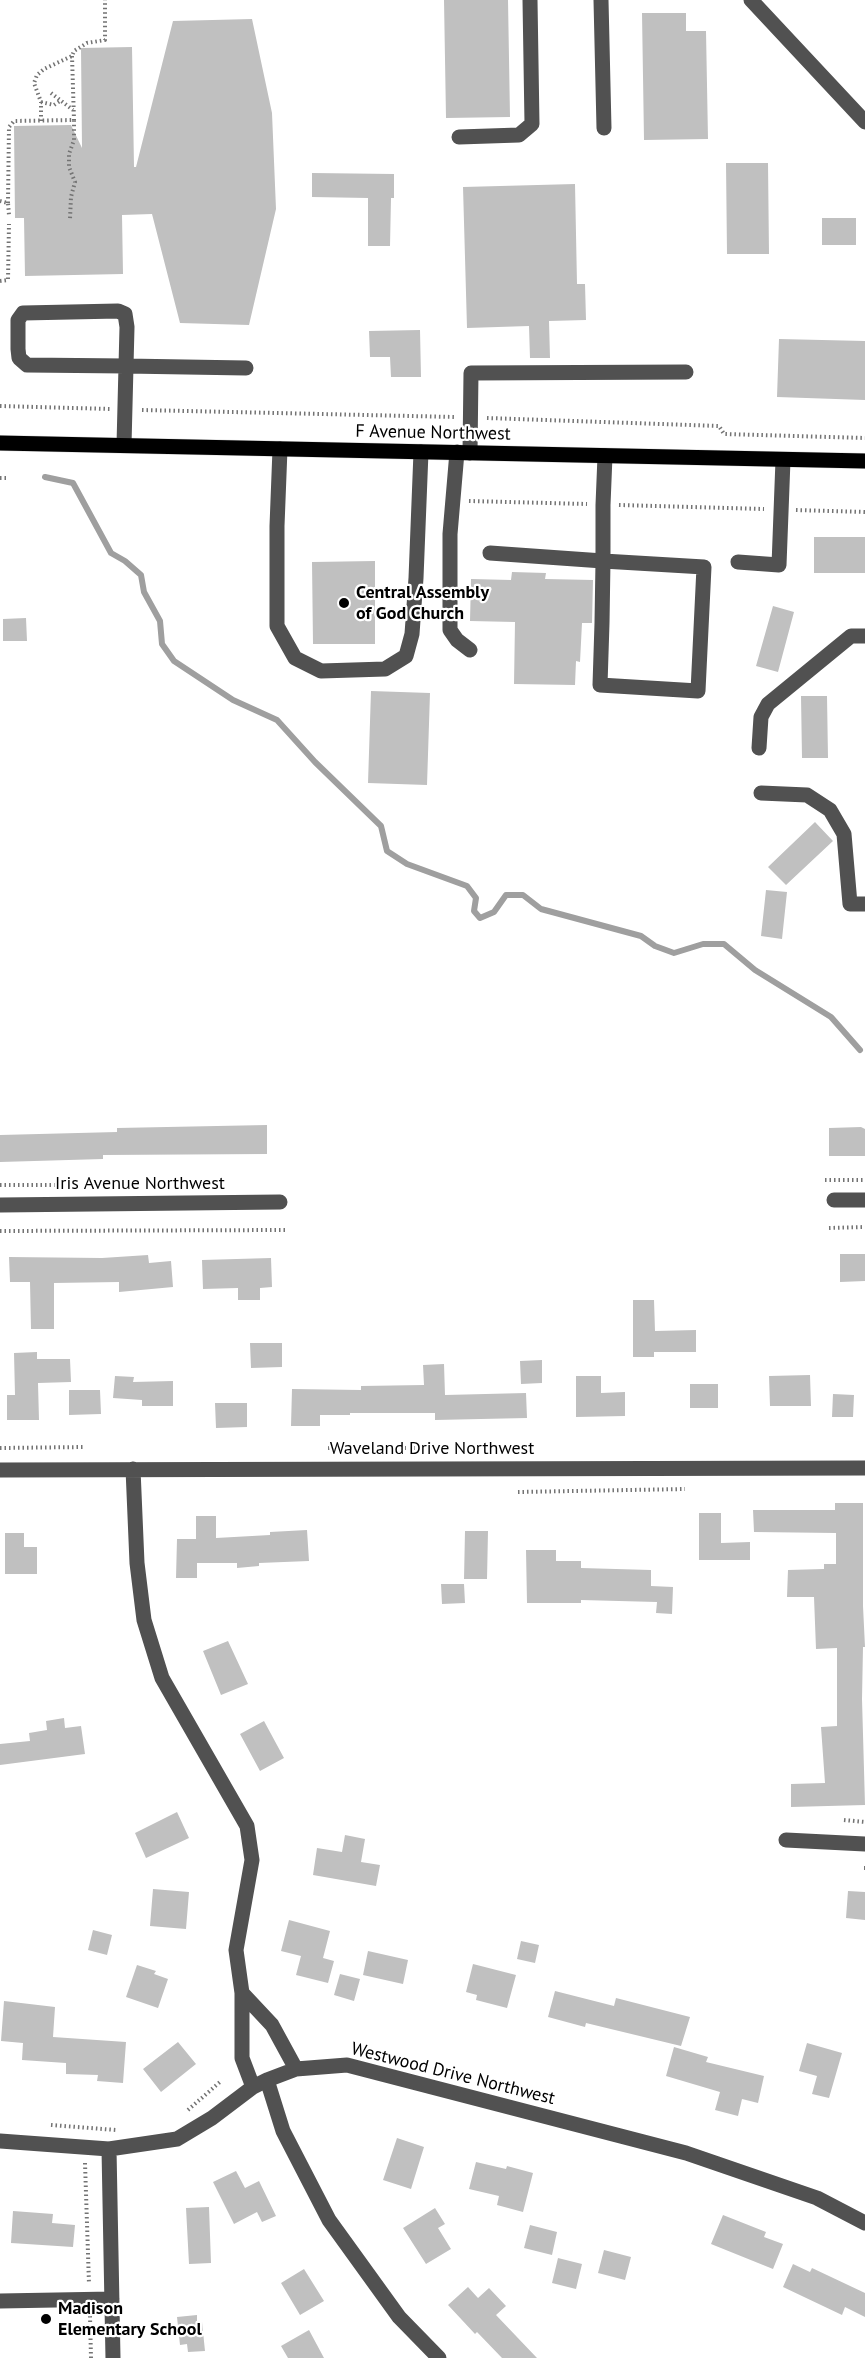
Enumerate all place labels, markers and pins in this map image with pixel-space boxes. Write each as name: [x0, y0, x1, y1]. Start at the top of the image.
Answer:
place label: Central Assembly of God Church: [356, 582, 489, 624]
marker: Central Assembly of God Church: [337, 596, 351, 610]
place label: Madison Elementary School: [58, 2298, 202, 2340]
marker: Madison Elementary School: [39, 2312, 53, 2326]

